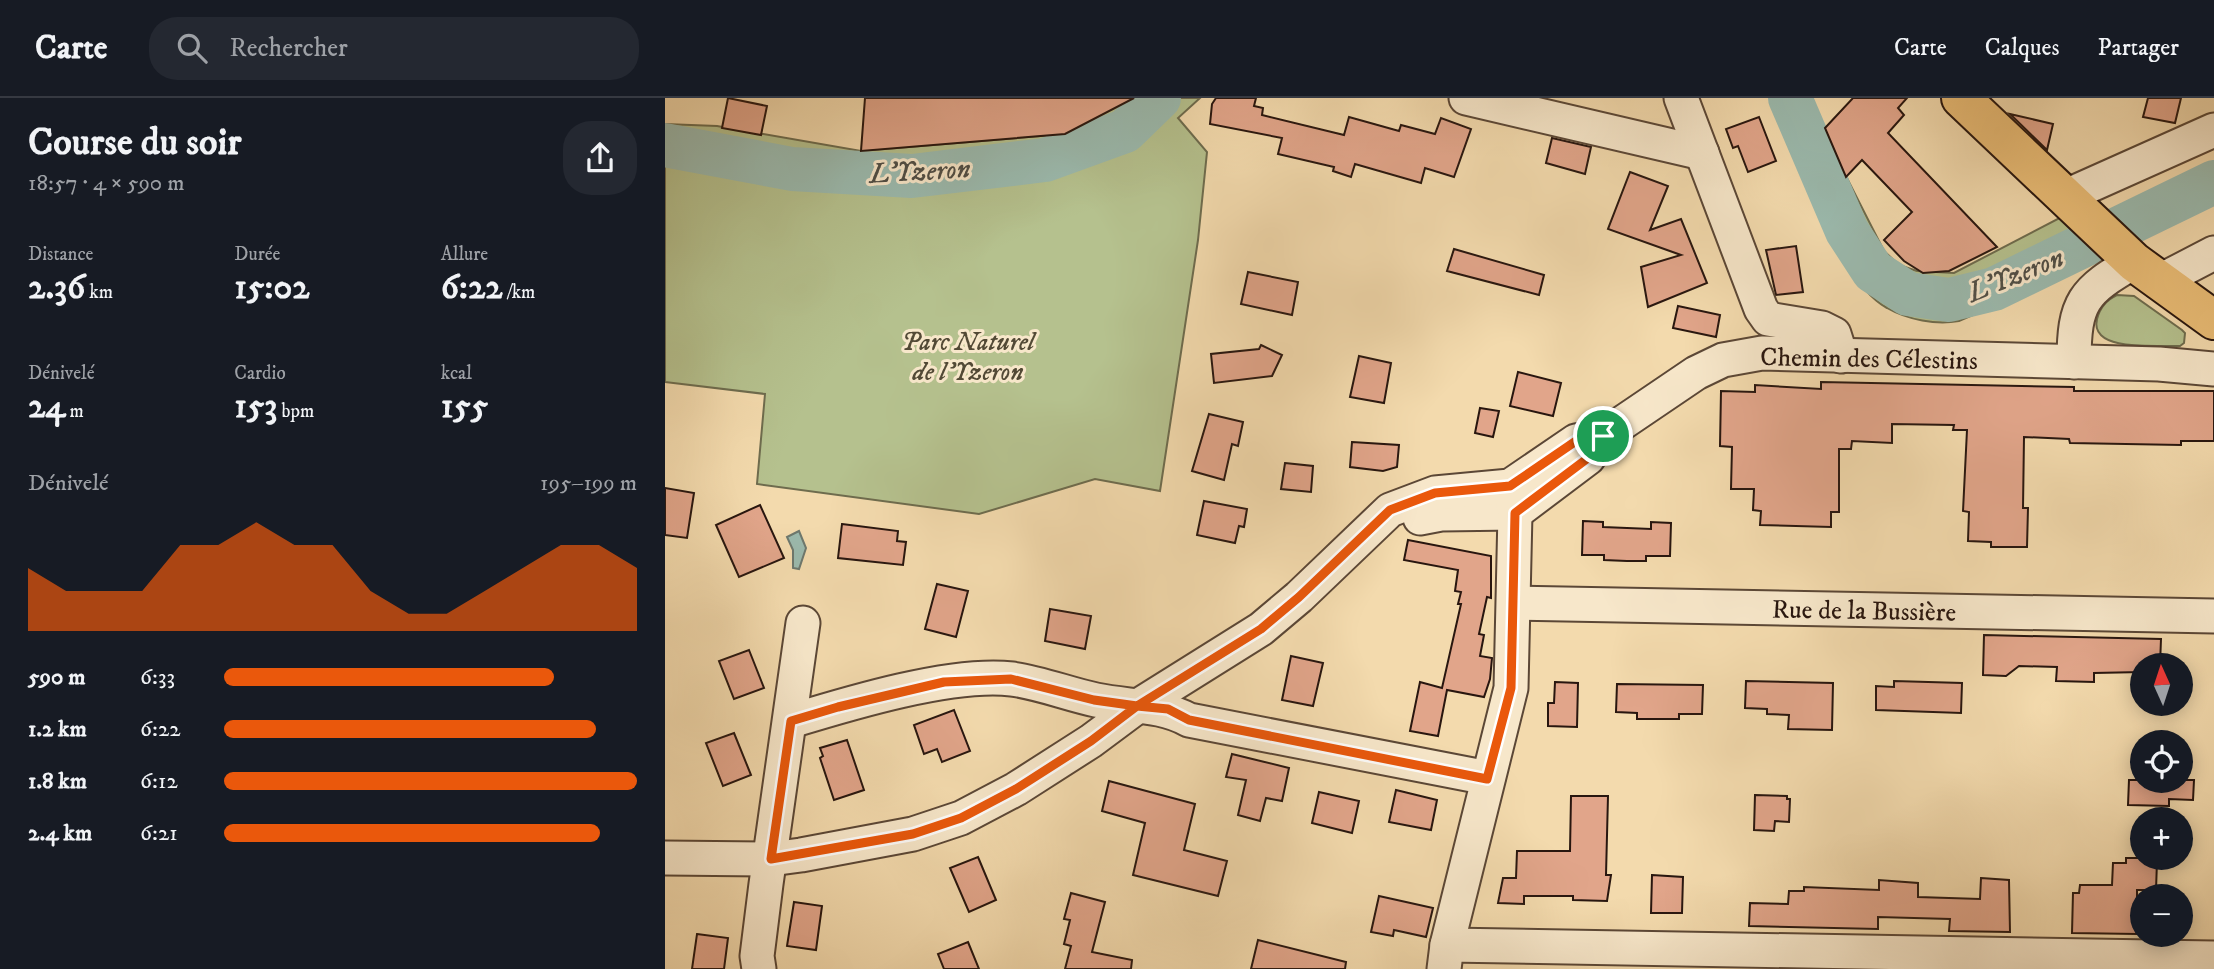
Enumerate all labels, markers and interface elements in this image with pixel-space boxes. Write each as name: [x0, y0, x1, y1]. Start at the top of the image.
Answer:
search box: [149, 17, 639, 80]
text: Carte: [35, 28, 107, 69]
icon: search: [173, 29, 211, 67]
text: Rechercher: [229, 32, 348, 65]
text: Carte: [1894, 33, 1947, 63]
text: Calques: [1985, 33, 2060, 63]
text: Partager: [2098, 33, 2179, 63]
text: Course du soir: [28, 119, 241, 167]
button: share: [563, 121, 637, 195]
water label: L'Yzeron: [867, 151, 971, 192]
text: 18:57 · 4 × 590 m: [28, 169, 184, 198]
water label: L'Yzeron: [1960, 240, 2069, 311]
text: Distance: [28, 243, 93, 266]
text: Durée: [234, 243, 280, 266]
text: Allure: [441, 243, 488, 266]
text: 2.36: [28, 266, 85, 310]
text: 15:02: [234, 266, 310, 310]
text: 6:22: [441, 266, 502, 310]
text: km: [85, 281, 113, 304]
text: /km: [502, 281, 535, 304]
park label: Parc Naturel de l'Yzeron: [901, 326, 1038, 389]
street label: Chemin des Célestins: [1760, 341, 1978, 378]
text: Dénivelé: [28, 362, 95, 385]
text: Cardio: [234, 362, 286, 385]
text: kcal: [441, 362, 472, 385]
text: 24: [28, 385, 65, 429]
text: 153: [234, 385, 277, 429]
text: 155: [441, 385, 488, 429]
text: m: [65, 400, 84, 423]
text: bpm: [277, 400, 314, 423]
pin: [1573, 406, 1633, 466]
icon: arrive: [1584, 417, 1622, 455]
text: Dénivelé: [28, 469, 109, 498]
text: 195–199 m: [540, 469, 637, 498]
street label: Rue de la Bussière: [1772, 593, 1956, 630]
north arrow: [2130, 653, 2193, 716]
map controls: [2130, 653, 2193, 947]
text: 590 m: [28, 663, 86, 692]
text: 6:33: [140, 663, 175, 692]
text: 1.2 km: [28, 715, 87, 744]
text: 6:22: [140, 715, 181, 744]
button: locate: [2130, 730, 2193, 793]
text: 1.8 km: [28, 767, 87, 796]
text: 6:12: [140, 767, 178, 796]
button: +: [2130, 807, 2193, 870]
text: 2.4 km: [28, 819, 92, 848]
text: 6:21: [140, 819, 178, 848]
button: −: [2130, 884, 2193, 947]

